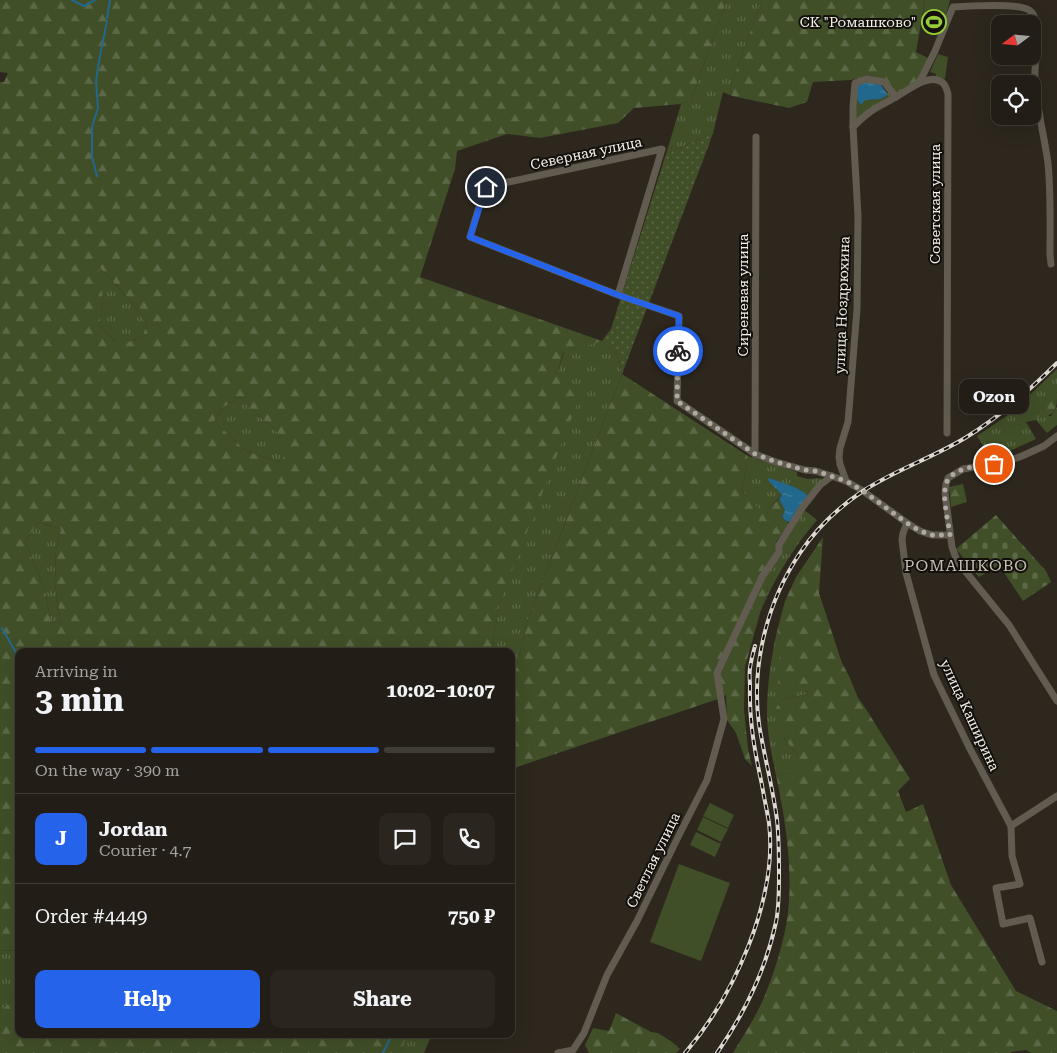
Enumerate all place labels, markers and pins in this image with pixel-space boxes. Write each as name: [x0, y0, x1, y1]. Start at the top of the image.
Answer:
sports icon: СК "Ромашково": [921, 9, 947, 35]
place label: СК "Ромашково": [800, 14, 916, 30]
pin: [465, 166, 507, 208]
callout: Ozon: [959, 379, 1029, 414]
pin: [973, 443, 1015, 485]

